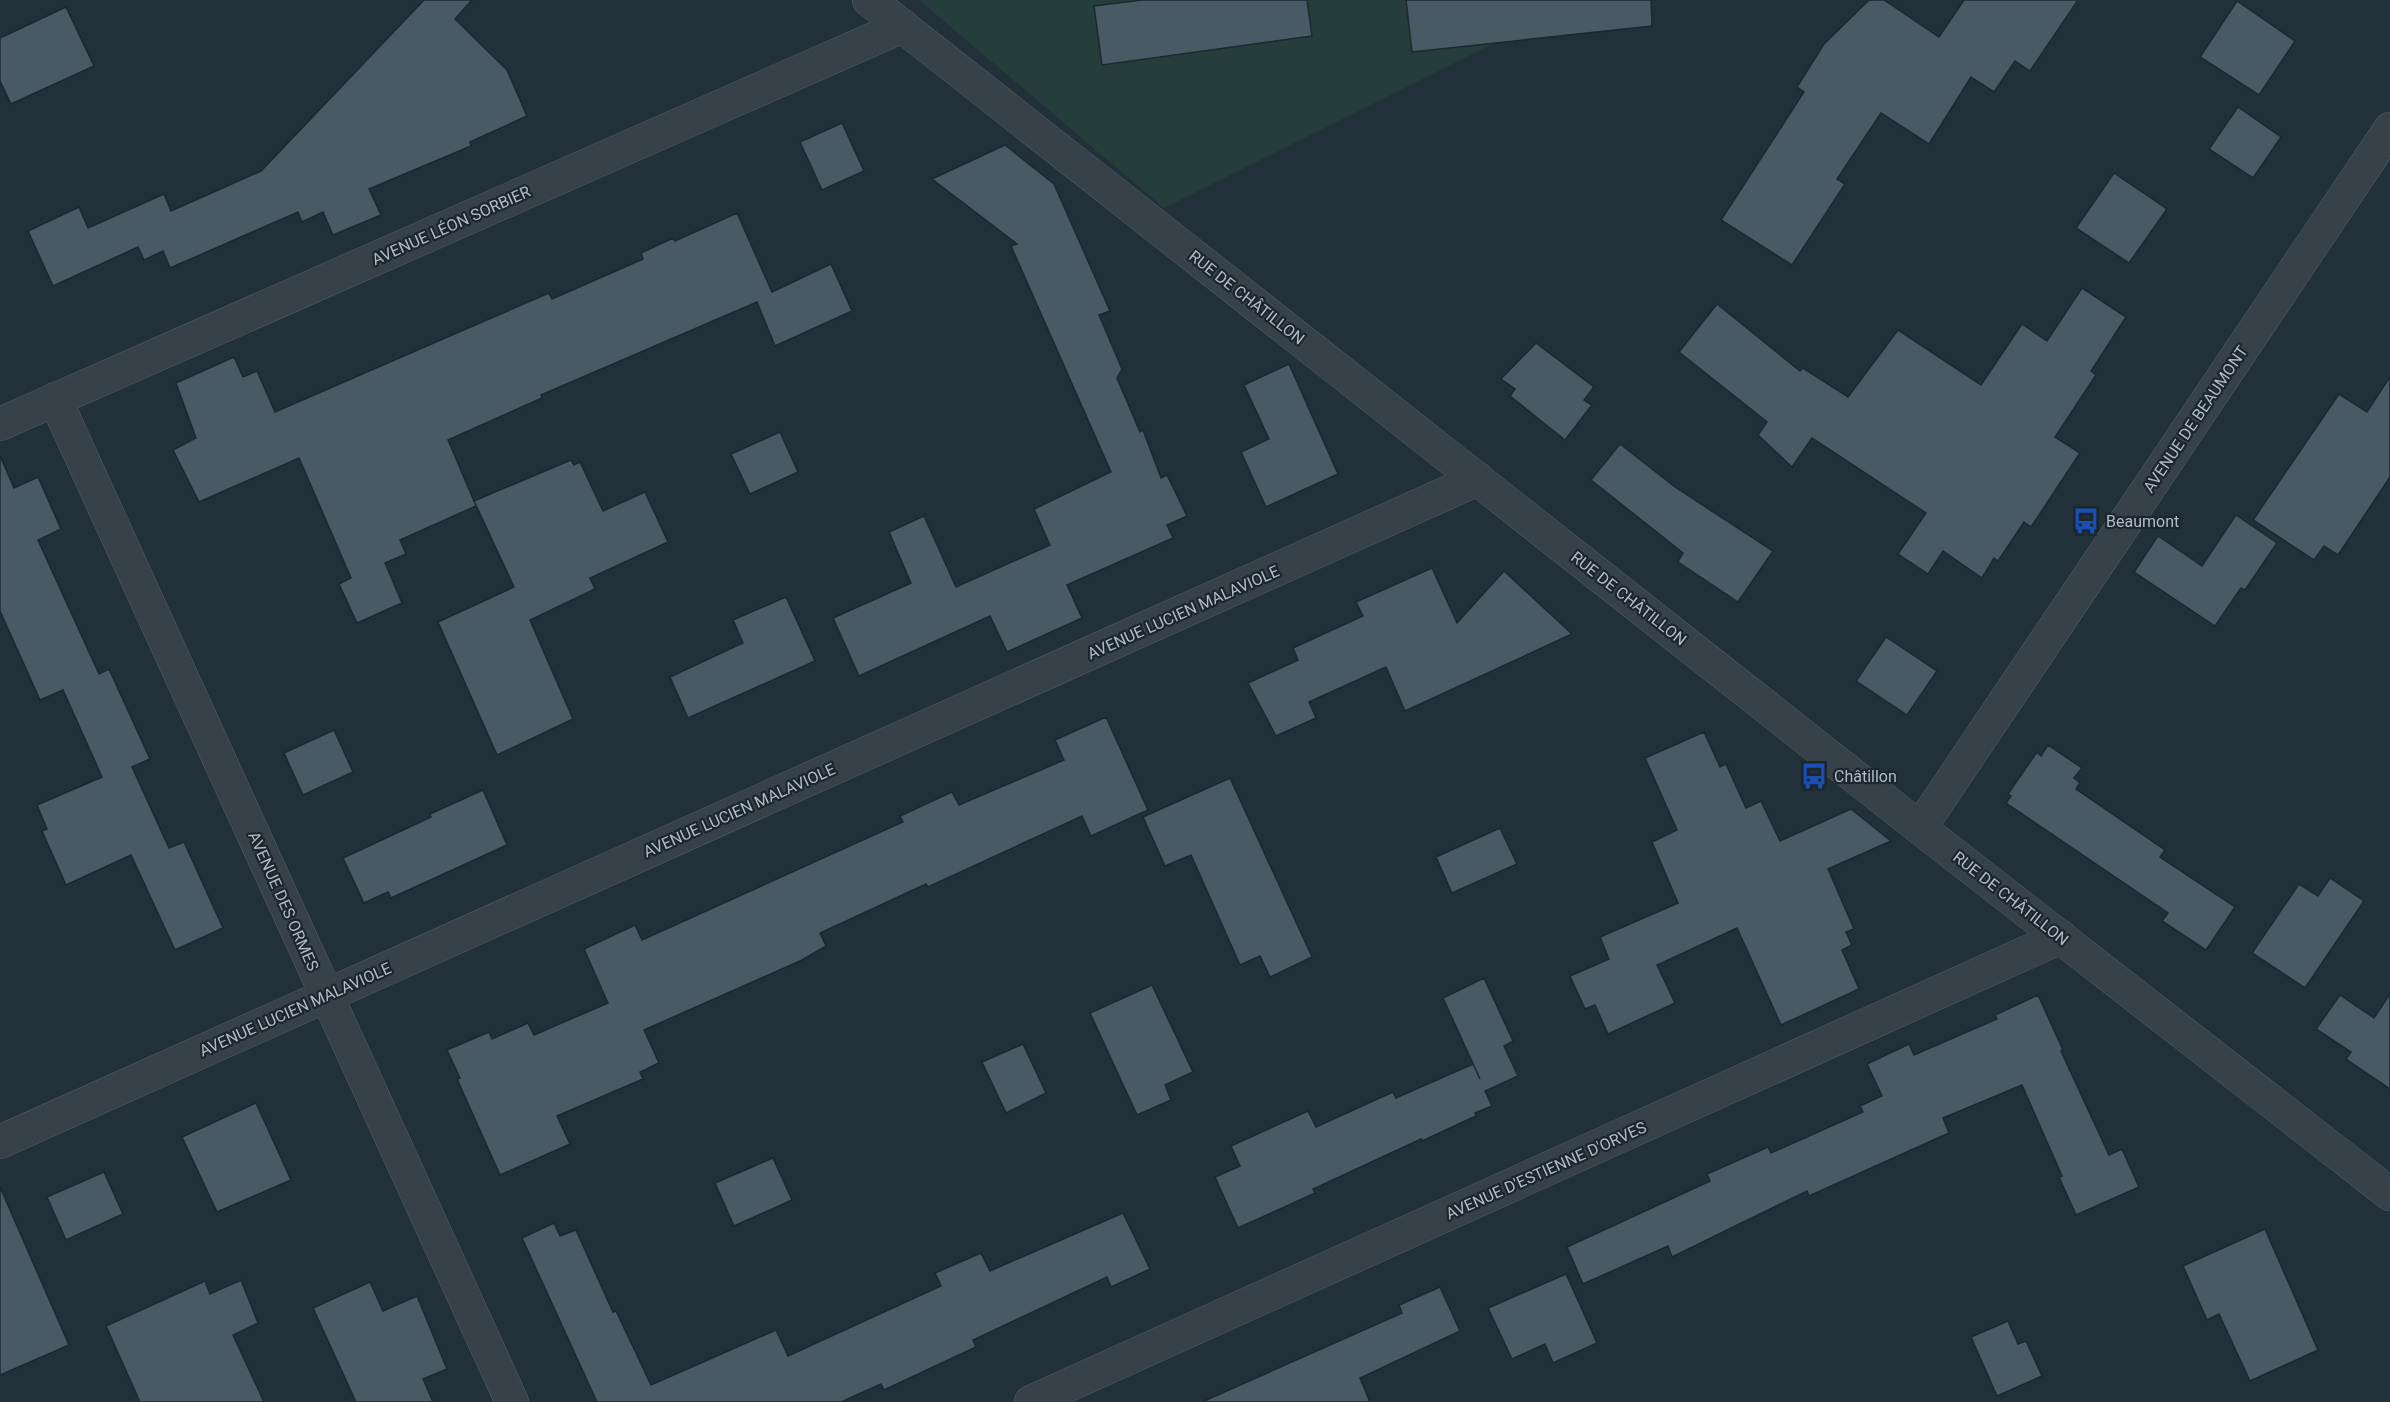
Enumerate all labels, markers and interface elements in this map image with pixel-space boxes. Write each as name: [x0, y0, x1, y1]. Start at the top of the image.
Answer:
street label: AVENUE LÉON SORBIER: [369, 182, 534, 269]
street label: RUE DE CHÂTILLON: [1185, 246, 1308, 348]
street label: AVENUE DE BEAUMONT: [2139, 342, 2252, 496]
bus stop icon: Beaumont: [2071, 506, 2101, 536]
place label: Beaumont: [2106, 512, 2179, 531]
street label: RUE DE CHÂTILLON: [1567, 547, 1690, 649]
street label: AVENUE LUCIEN MALAVIOLE: [1084, 561, 1282, 663]
street label: AVENUE LUCIEN MALAVIOLE: [640, 759, 838, 861]
bus stop icon: Châtillon: [1799, 761, 1829, 791]
place label: Châtillon: [1834, 767, 1897, 786]
street label: AVENUE DES ORMES: [244, 829, 323, 974]
street label: RUE DE CHÂTILLON: [1949, 847, 2072, 949]
street label: AVENUE LUCIEN MALAVIOLE: [196, 958, 394, 1060]
street label: AVENUE D'ESTIENNE D'ORVES: [1443, 1118, 1649, 1223]

